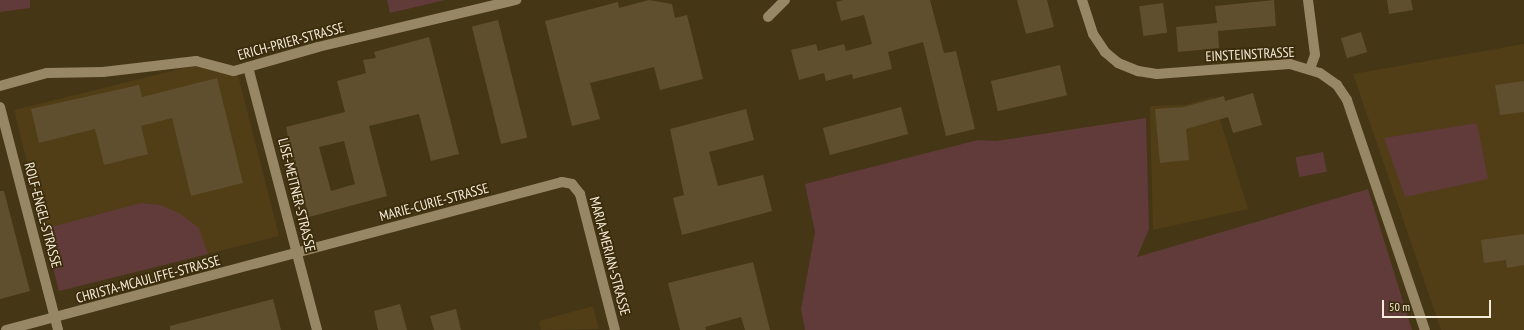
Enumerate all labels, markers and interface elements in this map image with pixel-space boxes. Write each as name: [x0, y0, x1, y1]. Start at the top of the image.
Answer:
street label: ERICH-PRIER-STRASSE: [236, 19, 346, 63]
street label: EINSTEINSTRASSE: [1205, 43, 1295, 65]
street label: LISE-MEITNER-STRASSE: [275, 136, 319, 254]
street label: ROLF-ENGEL-STRASSE: [21, 160, 65, 270]
street label: MARIE-CURIE-STRASSE: [377, 179, 491, 225]
street label: MARIA-MERIAN-STRASSE: [586, 195, 634, 317]
street label: CHRISTA-MCAULIFFE-STRASSE: [74, 252, 222, 306]
scale bar: [1384, 292, 1493, 318]
text: 50 m: [1389, 299, 1410, 314]

